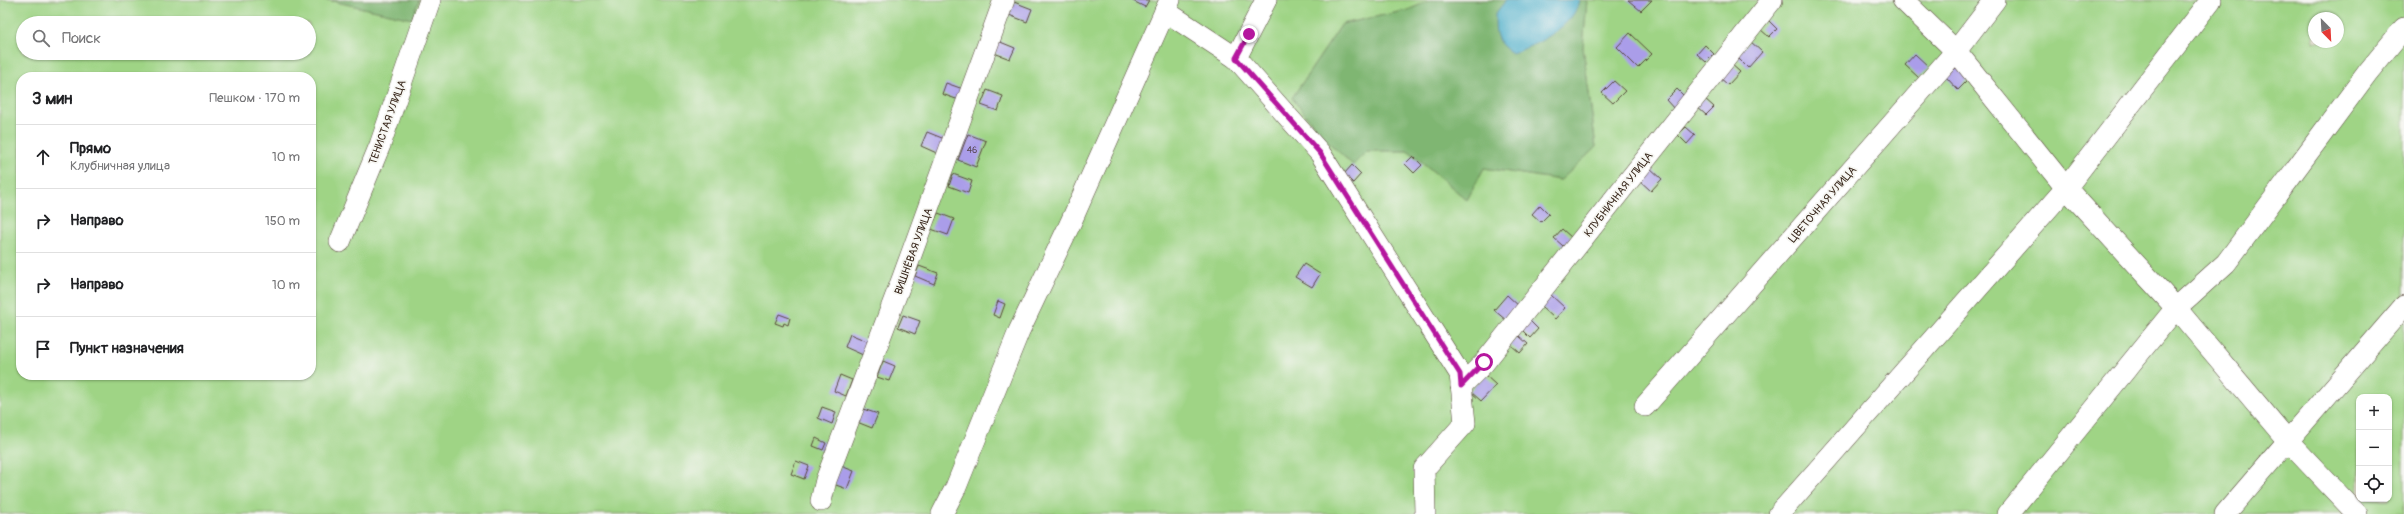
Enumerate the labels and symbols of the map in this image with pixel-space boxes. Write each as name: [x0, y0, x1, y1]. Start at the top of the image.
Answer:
north arrow: [2308, 12, 2344, 48]
route end: [1240, 25, 1258, 43]
street label: ТЕНИСТАЯ УЛИЦА: [366, 78, 409, 166]
house number: 46: [967, 145, 977, 156]
street label: КЛУБНИЧНАЯ УЛИЦА: [1581, 149, 1656, 239]
street label: ЦВЕТОЧНАЯ УЛИЦА: [1786, 163, 1859, 245]
street label: ВИШНЁВАЯ УЛИЦА: [892, 206, 935, 296]
route start: [1475, 353, 1493, 371]

